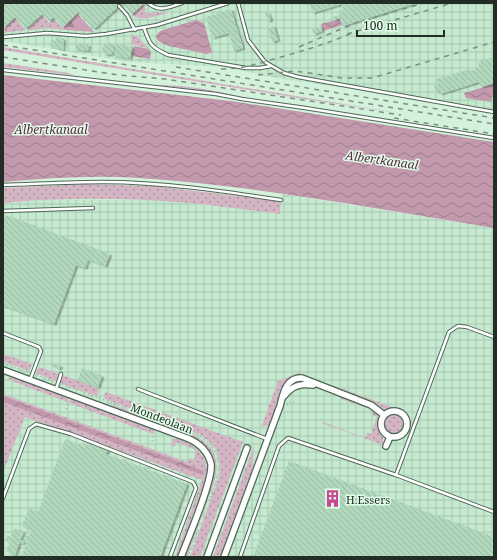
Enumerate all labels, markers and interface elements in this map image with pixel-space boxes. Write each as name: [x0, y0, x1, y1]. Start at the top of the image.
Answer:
scale bar: [357, 12, 444, 38]
text: 100 m: [363, 17, 398, 34]
water label: Albertkanaal: [13, 121, 88, 138]
water label: Albertkanaal: [344, 146, 420, 174]
street label: Mondeolaan: [129, 399, 195, 437]
building icon: H.Essers: [323, 489, 343, 509]
place label: H.Essers: [346, 492, 390, 507]

